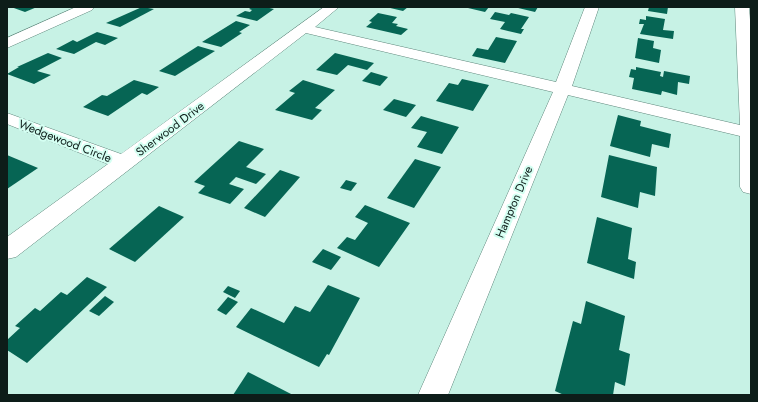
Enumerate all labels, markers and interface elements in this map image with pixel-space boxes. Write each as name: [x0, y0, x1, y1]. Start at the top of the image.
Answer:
street label: Sherwood Drive: [132, 97, 208, 161]
street label: Wedgewood Circle: [16, 115, 114, 167]
street label: Hampton Drive: [491, 163, 537, 241]

